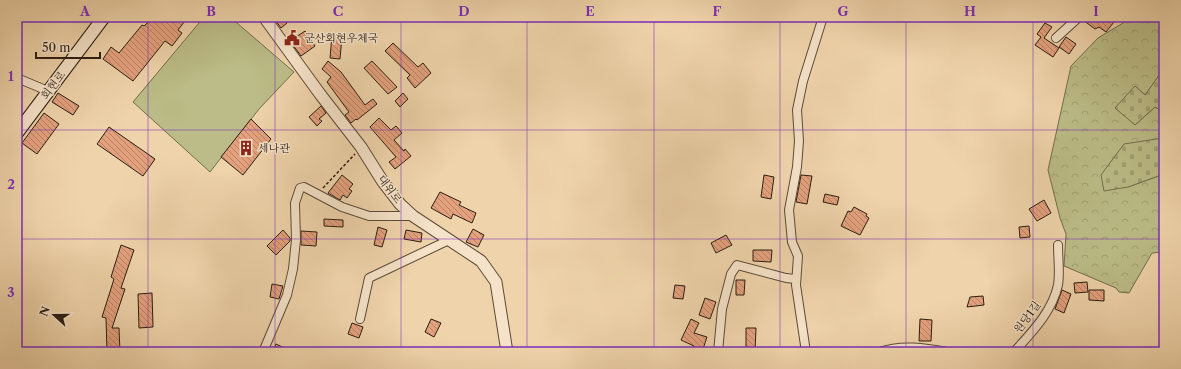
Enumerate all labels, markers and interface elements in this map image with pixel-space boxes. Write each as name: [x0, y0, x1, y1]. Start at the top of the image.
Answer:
text: A: [79, 3, 91, 19]
text: B: [206, 3, 216, 19]
text: C: [333, 3, 343, 19]
text: D: [458, 3, 470, 19]
text: E: [585, 3, 595, 19]
text: F: [713, 3, 722, 19]
text: G: [837, 3, 849, 19]
text: H: [964, 3, 976, 19]
text: I: [1093, 3, 1099, 19]
public building icon: 군산회현우체국: [283, 29, 301, 47]
place label: 군산회현우체국: [304, 31, 379, 45]
scale bar: [36, 34, 100, 60]
text: 50 m: [42, 40, 71, 55]
text: 1: [8, 68, 14, 84]
street label: 회현로: [38, 68, 68, 102]
building icon: 세나관: [237, 139, 255, 157]
place label: 세나관: [258, 141, 290, 155]
street label: 대위로: [375, 172, 405, 206]
text: 2: [7, 176, 15, 192]
text: 3: [7, 284, 15, 300]
north arrow: [34, 295, 74, 335]
street label: 원당1길: [1011, 298, 1043, 336]
text: N: [36, 304, 53, 318]

